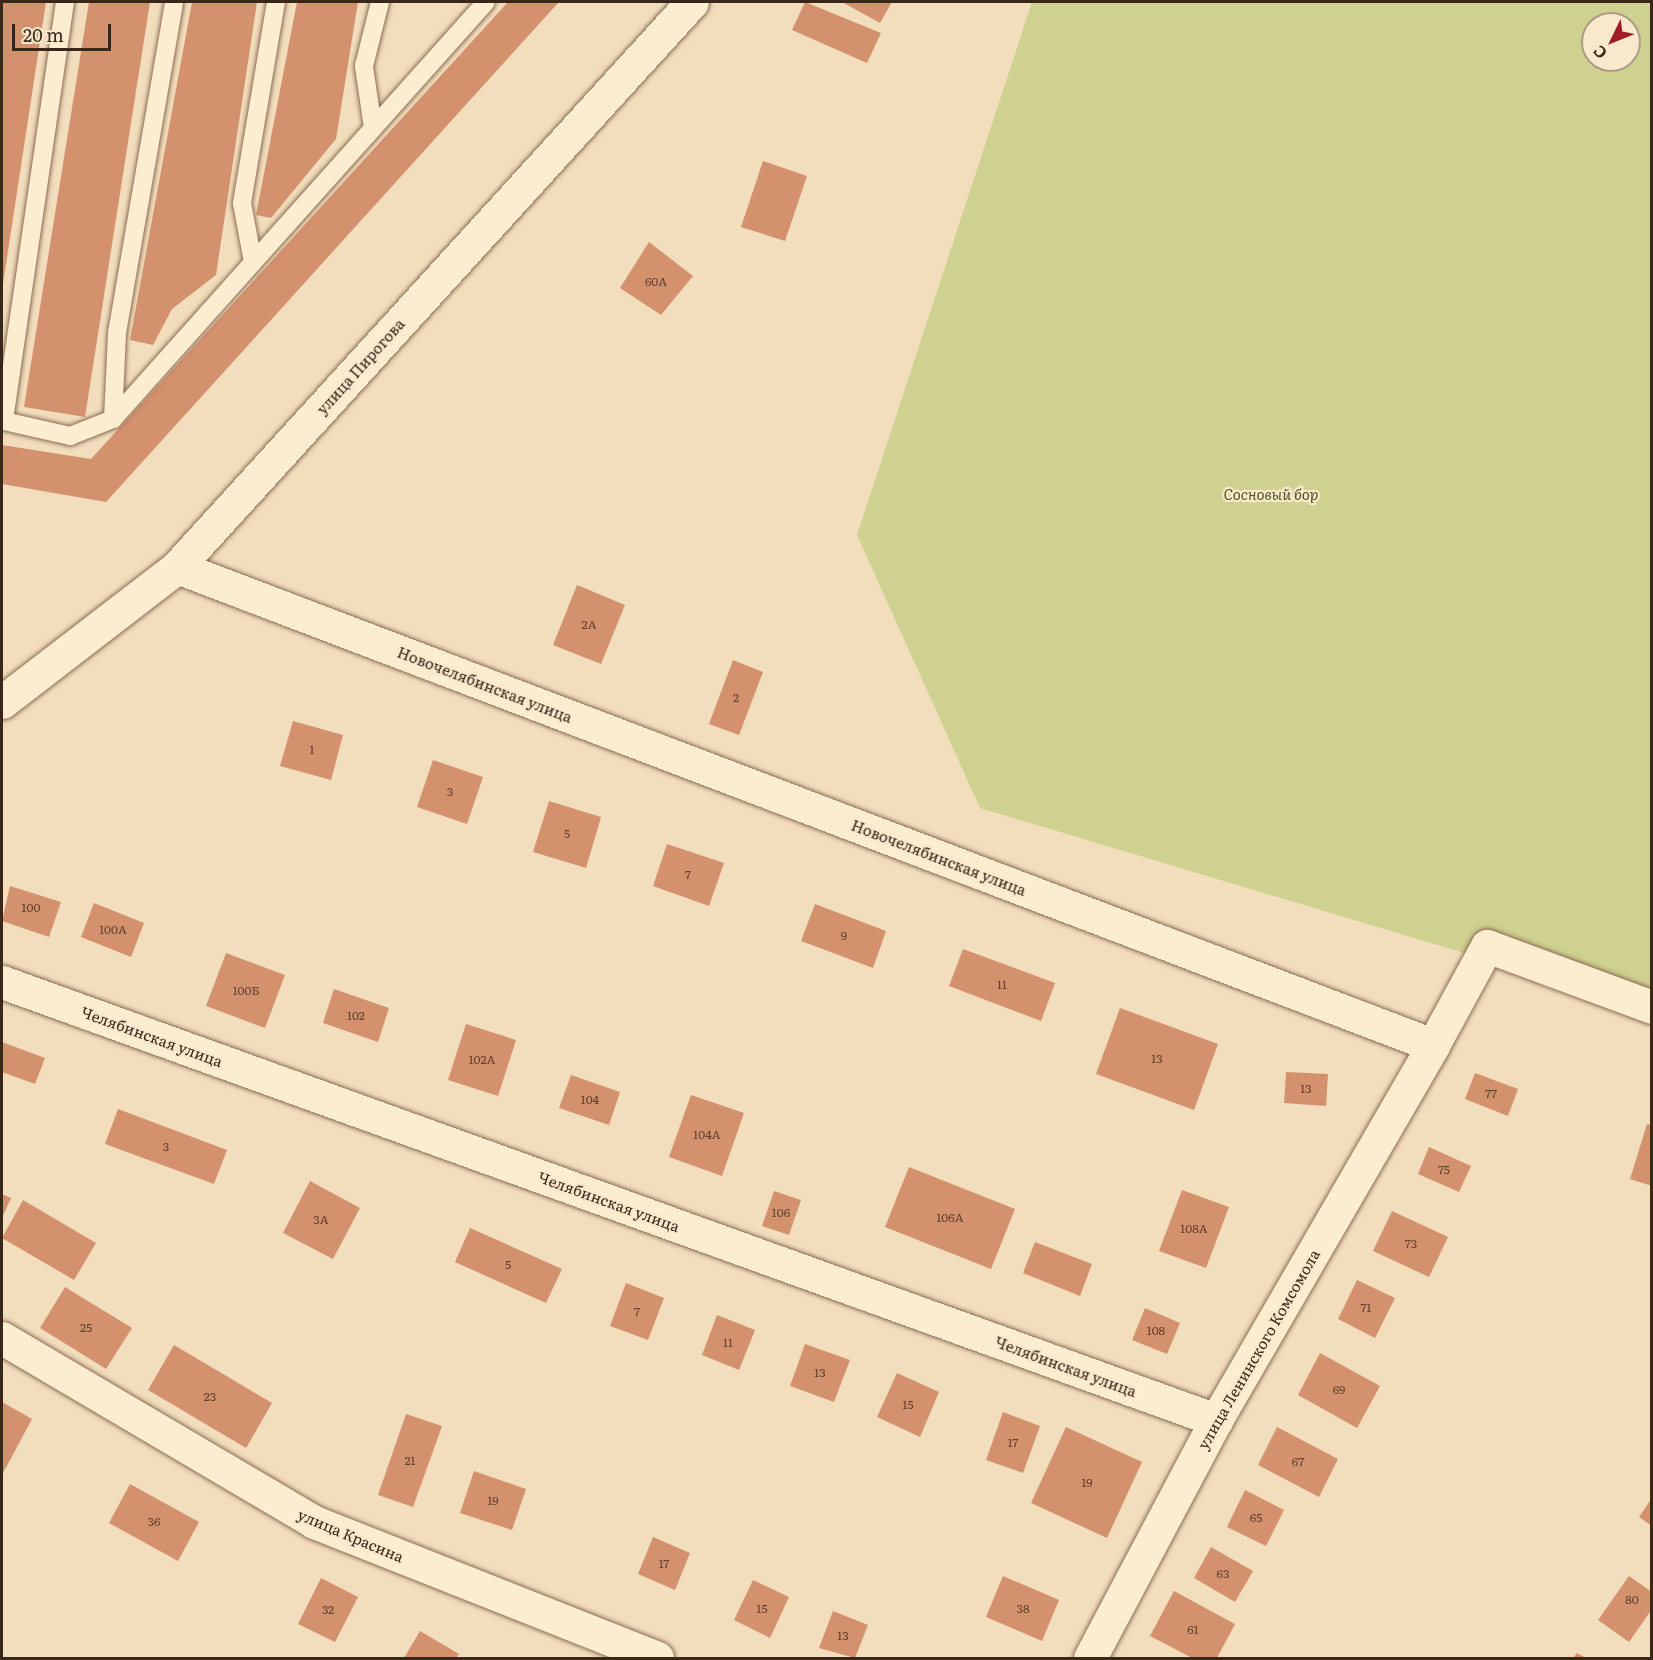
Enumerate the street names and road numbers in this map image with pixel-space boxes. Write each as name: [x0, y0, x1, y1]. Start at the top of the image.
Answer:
street label: улица Пирогова: [312, 314, 408, 418]
street label: Новочелябинская улица: [395, 642, 575, 726]
street label: Новочелябинская улица: [849, 815, 1029, 899]
street label: Челябинская улица: [79, 1002, 225, 1070]
street label: Челябинская улица: [536, 1167, 682, 1235]
street label: улица Ленинского Комсомола: [1193, 1246, 1323, 1452]
street label: Челябинская улица: [993, 1332, 1139, 1400]
street label: улица Красина: [295, 1505, 407, 1565]

